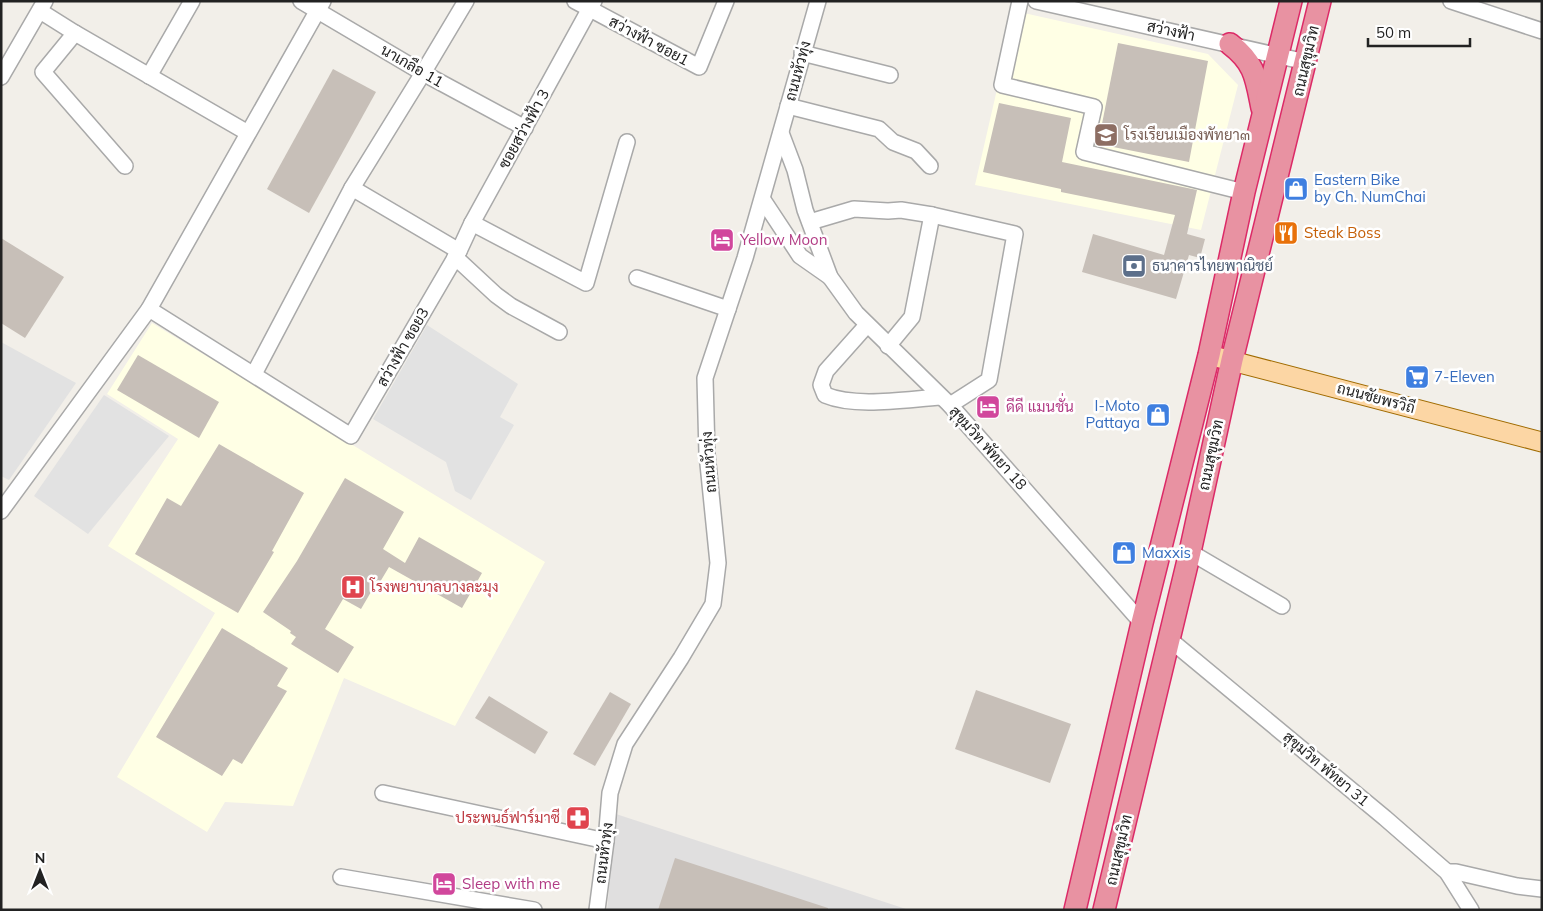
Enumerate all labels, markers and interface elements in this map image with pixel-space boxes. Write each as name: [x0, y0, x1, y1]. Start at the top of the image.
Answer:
street label: สว่างฟ้า ซอย1: [606, 11, 693, 70]
scale bar: [1368, 15, 1470, 47]
street label: สว่างฟ้า: [1145, 16, 1197, 45]
text: 50 m: [1376, 23, 1411, 42]
street label: ถนนสุขุมวิท: [1288, 24, 1325, 99]
street label: ถนนหัวทุ่ง: [780, 39, 817, 104]
street label: นาเกลือ 11: [377, 40, 447, 91]
street label: ซอยสว่างฟ้า 3: [494, 86, 553, 172]
school or university icon: โรงเรียนเมืองพัทยา๓: [1093, 122, 1119, 148]
place label: โรงเรียนเมืองพัทยา๓: [1123, 125, 1250, 144]
place label: Eastern Bike by Ch. NumChai: [1314, 170, 1426, 206]
shop icon: Eastern Bike by Ch. NumChai: [1283, 176, 1309, 202]
restaurant icon: Steak Boss: [1273, 220, 1299, 246]
place label: Steak Boss: [1304, 223, 1381, 242]
hotel icon: Yellow Moon: [709, 227, 735, 253]
place label: Yellow Moon: [739, 230, 827, 249]
bank icon: ธนาคารไทยพาณิชย์: [1121, 253, 1147, 279]
place label: ธนาคารไทยพาณิชย์: [1152, 256, 1273, 275]
street label: สว่างฟ้า ซอย3: [372, 304, 433, 390]
supermarket icon: 7-Eleven: [1404, 364, 1430, 390]
place label: 7-Eleven: [1434, 367, 1495, 386]
street label: ถนนชัยพรวิถี: [1335, 378, 1417, 417]
place label: ดีดี แมนชั่น: [1006, 392, 1074, 416]
hotel icon: ดีดี แมนชั่น: [975, 394, 1001, 420]
place label: I-Moto Pattaya: [1086, 396, 1140, 432]
street label: สุขุมวิท พัทยา 18: [944, 402, 1031, 495]
shop icon: I-Moto Pattaya: [1145, 402, 1171, 428]
street label: ถนนสุขุมวิท: [1194, 418, 1229, 493]
street label: ถนนหัวทุ่ง: [697, 430, 722, 493]
shop icon: Maxxis: [1111, 540, 1137, 566]
place label: Maxxis: [1142, 543, 1191, 562]
hospital icon: โรงพยาบาลบางละมุง: [340, 574, 366, 600]
place label: โรงพยาบาลบางละมุง: [369, 577, 499, 598]
street label: สุขุมวิท พัทยา 31: [1278, 727, 1373, 812]
pharmacy icon: ประพนธ์ฟาร์มาซี: [565, 805, 591, 831]
place label: ประพนธ์ฟาร์มาซี: [455, 808, 560, 827]
street label: ถนนสุขุมวิท: [1101, 813, 1138, 888]
street label: ถนนหัวทุ่ง: [590, 821, 619, 885]
north arrow: [15, 846, 65, 896]
text: N: [35, 849, 45, 867]
hotel icon: Sleep with me: [431, 871, 457, 897]
place label: Sleep with me: [462, 874, 560, 893]

